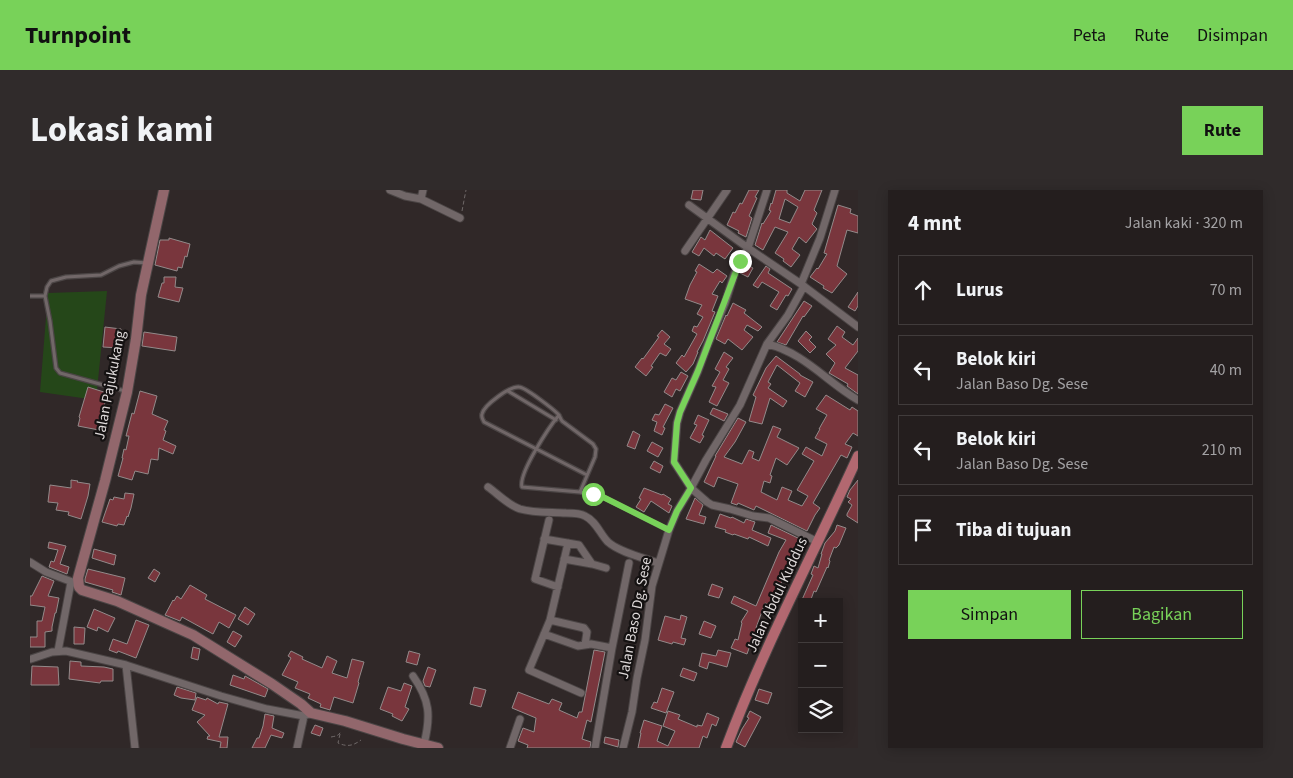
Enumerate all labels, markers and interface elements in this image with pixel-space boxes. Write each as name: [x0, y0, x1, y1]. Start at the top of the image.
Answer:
text: Turnpoint: [25, 18, 131, 53]
text: Peta: [1073, 23, 1106, 48]
text: Rute: [1134, 23, 1169, 48]
text: Disimpan: [1197, 23, 1268, 48]
text: Lokasi kami: [30, 105, 213, 155]
button: Rute: [1182, 106, 1263, 155]
text: 4 mnt: [908, 208, 961, 238]
text: Jalan kaki · 320 m: [1125, 212, 1243, 234]
route end: [729, 250, 752, 273]
icon: ahead: [909, 276, 937, 304]
text: Lurus: [956, 277, 1003, 304]
text: 70 m: [1210, 279, 1242, 301]
street label: Jalan Pajukukang: [89, 328, 131, 441]
text: Belok kiri: [956, 346, 1036, 373]
icon: left: [909, 356, 937, 384]
text: 40 m: [1210, 359, 1242, 381]
text: Jalan Baso Dg. Sese: [956, 373, 1088, 395]
text: Belok kiri: [956, 426, 1036, 453]
icon: left: [909, 436, 937, 464]
text: 210 m: [1202, 439, 1242, 461]
text: Jalan Baso Dg. Sese: [956, 453, 1088, 475]
route start: [582, 483, 605, 506]
icon: arrive: [909, 516, 937, 544]
text: Tiba di tujuan: [956, 517, 1071, 544]
street label: Jalan Abdul Kuddus: [741, 534, 813, 656]
street label: Jalan Baso Dg. Sese: [613, 555, 657, 681]
button: Simpan: [908, 590, 1071, 639]
button: Bagikan: [1081, 590, 1243, 639]
map controls: [798, 598, 843, 733]
button: +: [798, 598, 843, 643]
button: −: [798, 643, 843, 688]
button: layers: [798, 688, 843, 733]

